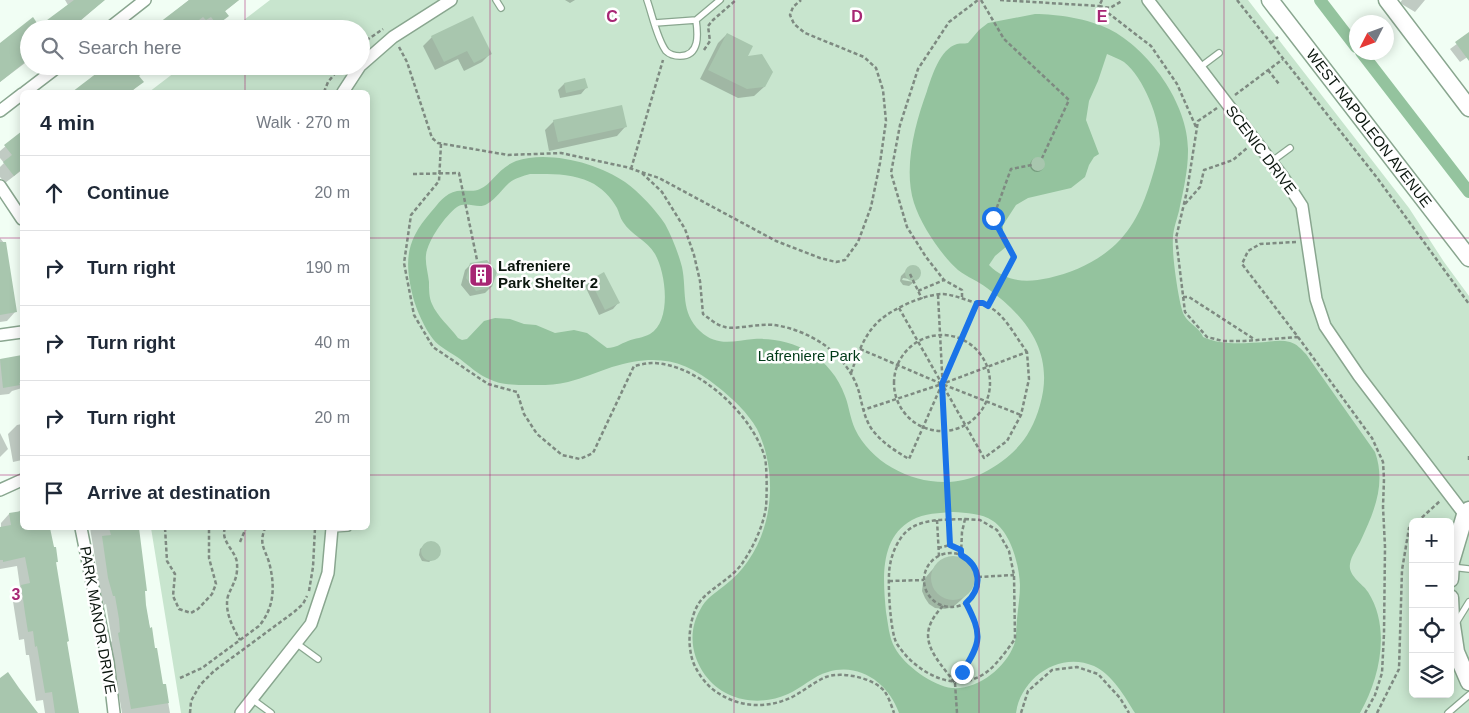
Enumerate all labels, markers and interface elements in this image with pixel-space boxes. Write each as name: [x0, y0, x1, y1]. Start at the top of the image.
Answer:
text: C: [606, 8, 618, 25]
text: D: [851, 8, 863, 25]
text: E: [1097, 8, 1108, 25]
north arrow: [1349, 15, 1394, 60]
search box: [20, 20, 370, 75]
icon: search: [38, 34, 66, 62]
text: Search here: [78, 37, 182, 58]
street label: WEST NAPOLEON AVENUE: [1303, 46, 1436, 210]
street label: SCENIC DRIVE: [1223, 102, 1300, 197]
text: 4 min: [40, 111, 95, 134]
text: Walk · 270 m: [256, 114, 350, 131]
icon: ahead: [40, 179, 68, 207]
text: Continue: [87, 182, 169, 203]
text: 20 m: [314, 184, 350, 201]
route start: [982, 207, 1005, 230]
icon: right: [40, 254, 68, 282]
text: Turn right: [87, 257, 175, 278]
place label: Lafreniere Park Shelter 2: [498, 257, 598, 291]
text: 190 m: [306, 259, 350, 276]
building icon: Lafreniere Park Shelter 2: [468, 262, 494, 288]
icon: right: [40, 329, 68, 357]
text: Turn right: [87, 332, 175, 353]
text: 40 m: [314, 334, 350, 351]
park label: Lafreniere Park: [758, 347, 861, 364]
icon: right: [40, 404, 68, 432]
text: Turn right: [87, 407, 175, 428]
text: 20 m: [314, 409, 350, 426]
icon: arrive: [40, 479, 68, 507]
text: Arrive at destination: [87, 482, 271, 503]
map controls: [1409, 518, 1454, 698]
button: +: [1409, 518, 1454, 563]
street label: PARK MANOR DRIVE: [77, 545, 120, 695]
button: −: [1409, 563, 1454, 608]
text: 3: [12, 586, 21, 603]
button: locate: [1409, 608, 1454, 653]
button: layers: [1409, 653, 1454, 698]
route end: [951, 661, 974, 684]

